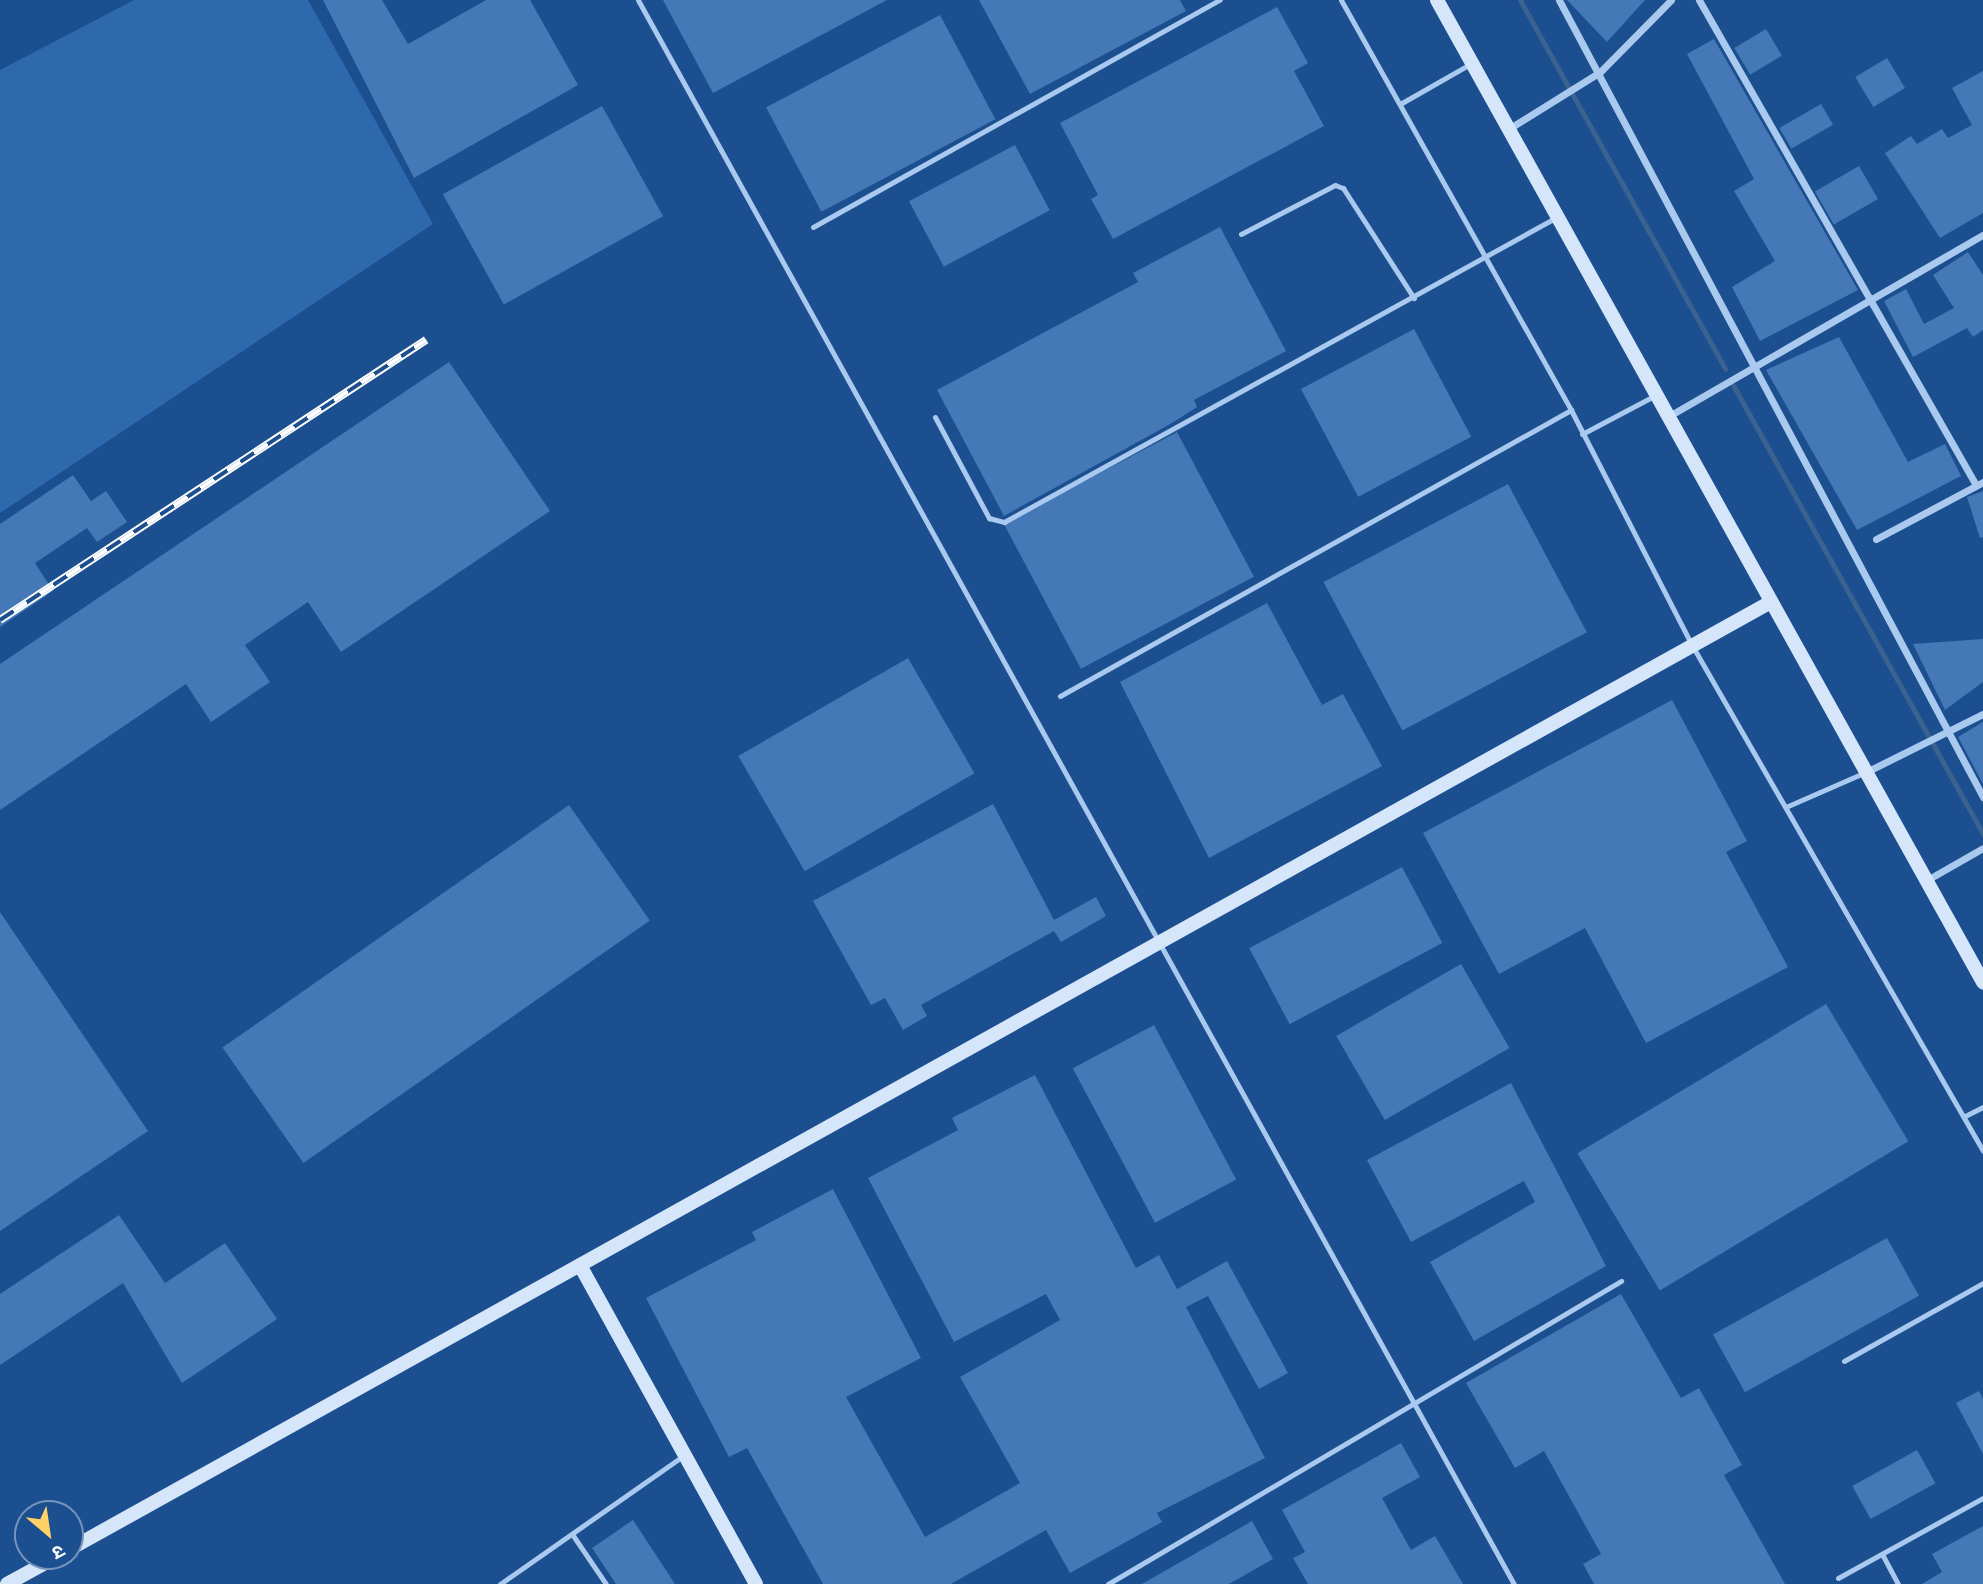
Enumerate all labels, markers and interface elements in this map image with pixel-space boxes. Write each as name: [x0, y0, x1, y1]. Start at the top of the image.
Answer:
north arrow: [14, 1500, 84, 1570]
text: उ: [48, 1538, 69, 1565]

